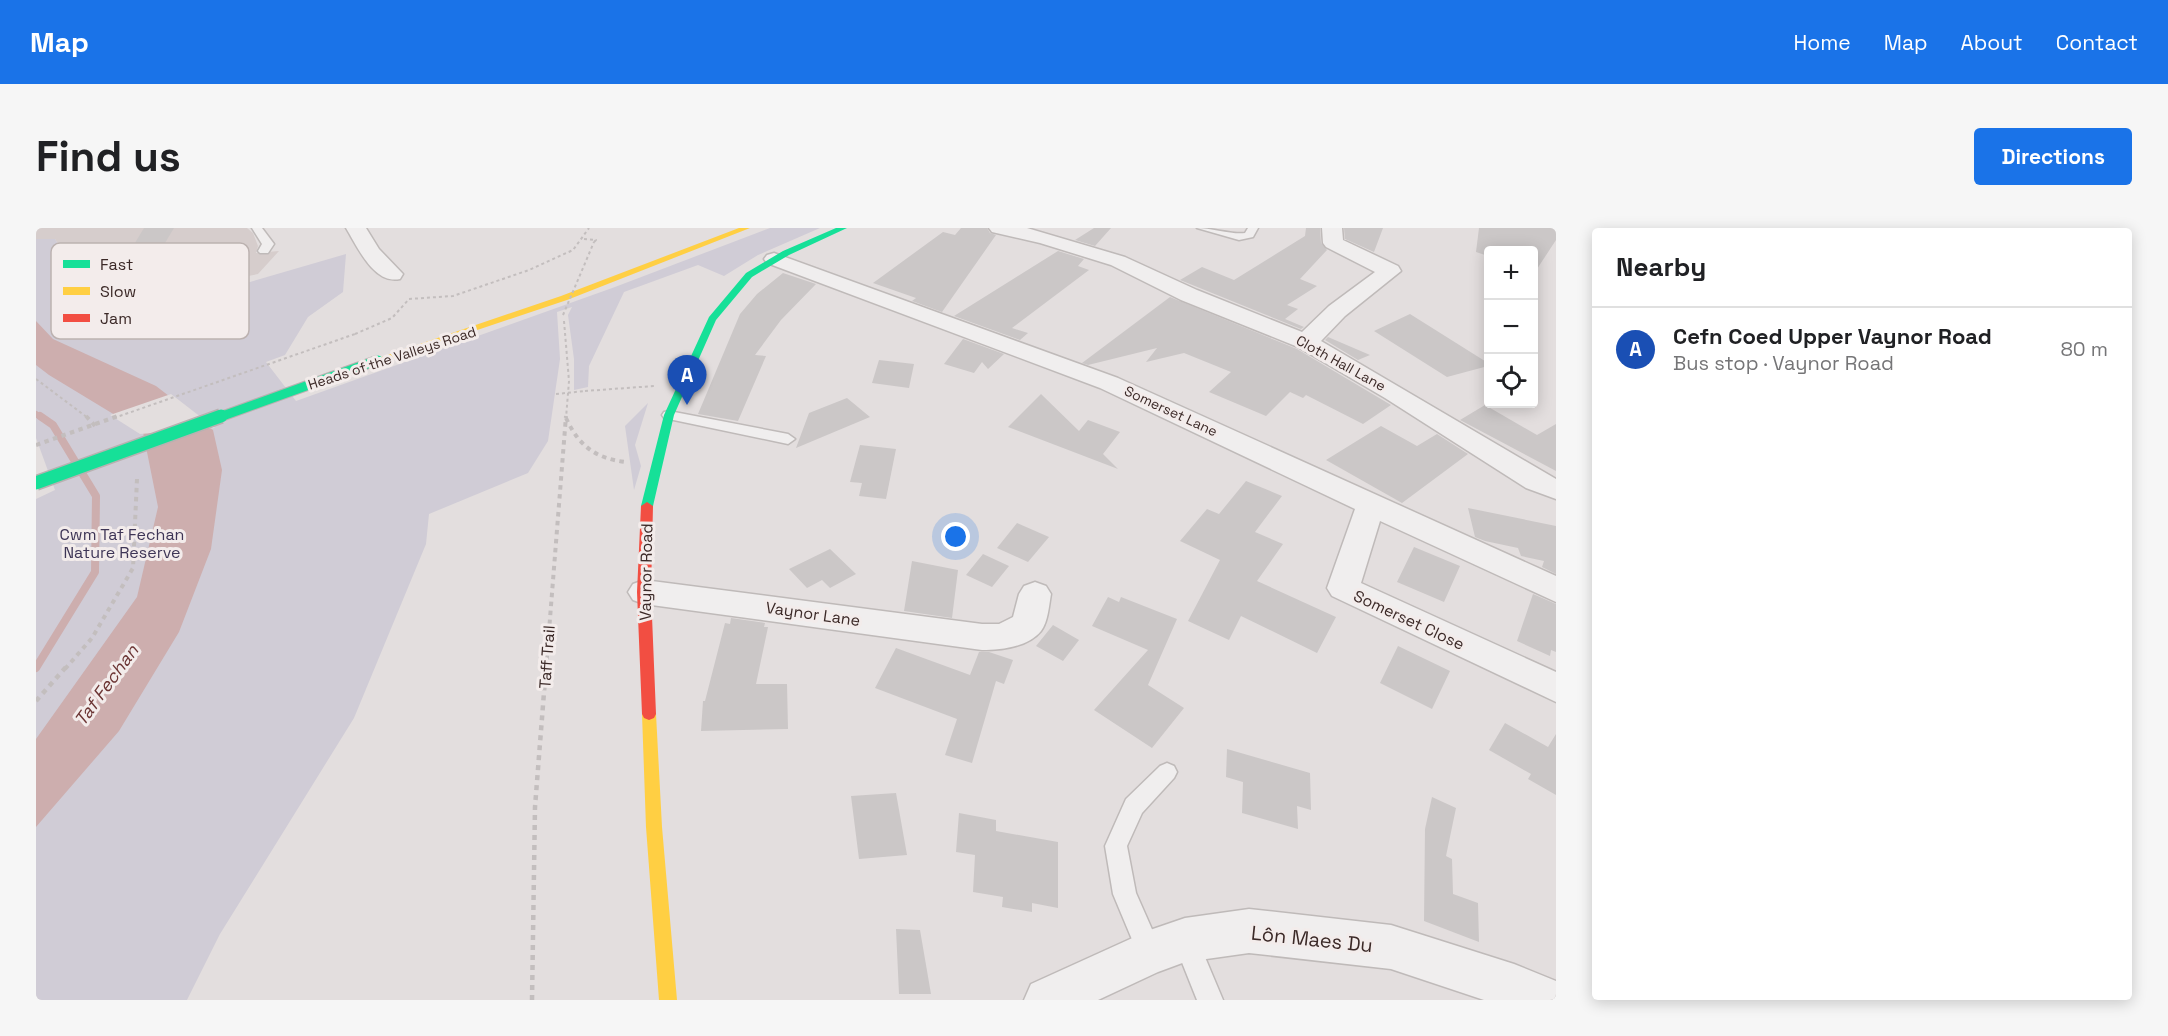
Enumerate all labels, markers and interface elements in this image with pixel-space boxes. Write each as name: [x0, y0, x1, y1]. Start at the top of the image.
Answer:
text: Map: [30, 24, 89, 60]
text: Home: [1793, 29, 1851, 56]
text: Map: [1884, 29, 1928, 56]
text: About: [1961, 29, 2023, 56]
text: Contact: [2056, 29, 2138, 56]
button: Directions: [1974, 128, 2132, 185]
text: Find us: [36, 130, 181, 183]
legend: [51, 243, 249, 339]
map controls: [1484, 246, 1538, 408]
button: +: [1484, 246, 1538, 300]
text: Nearby: [1616, 250, 1706, 284]
text: Fast: [100, 254, 133, 275]
text: Slow: [100, 281, 136, 302]
button: −: [1484, 300, 1538, 354]
text: Jam: [100, 308, 132, 329]
street label: Heads of the Valleys Road: [306, 322, 478, 394]
text: Cefn Coed Upper Vaynor Road: [1673, 322, 1992, 350]
street label: Cloth Hall Lane: [1293, 331, 1389, 395]
text: A: [1629, 336, 1642, 362]
text: 80 m: [2060, 336, 2108, 362]
text: Bus stop · Vaynor Road: [1673, 350, 1894, 376]
button: locate: [1484, 354, 1538, 408]
pin: A: [668, 356, 706, 405]
street label: Somerset Lane: [1122, 382, 1220, 440]
your location: [941, 522, 970, 551]
street label: Vaynor Road: [635, 523, 657, 621]
park label: Cwm Taf Fechan Nature Reserve: [60, 524, 184, 563]
street label: Somerset Close: [1350, 585, 1468, 655]
street label: Vaynor Lane: [764, 597, 862, 631]
street label: Taff Trail: [534, 625, 560, 689]
water label: Taf Fechan: [69, 639, 144, 730]
street label: Lôn Maes Du: [1250, 920, 1374, 958]

